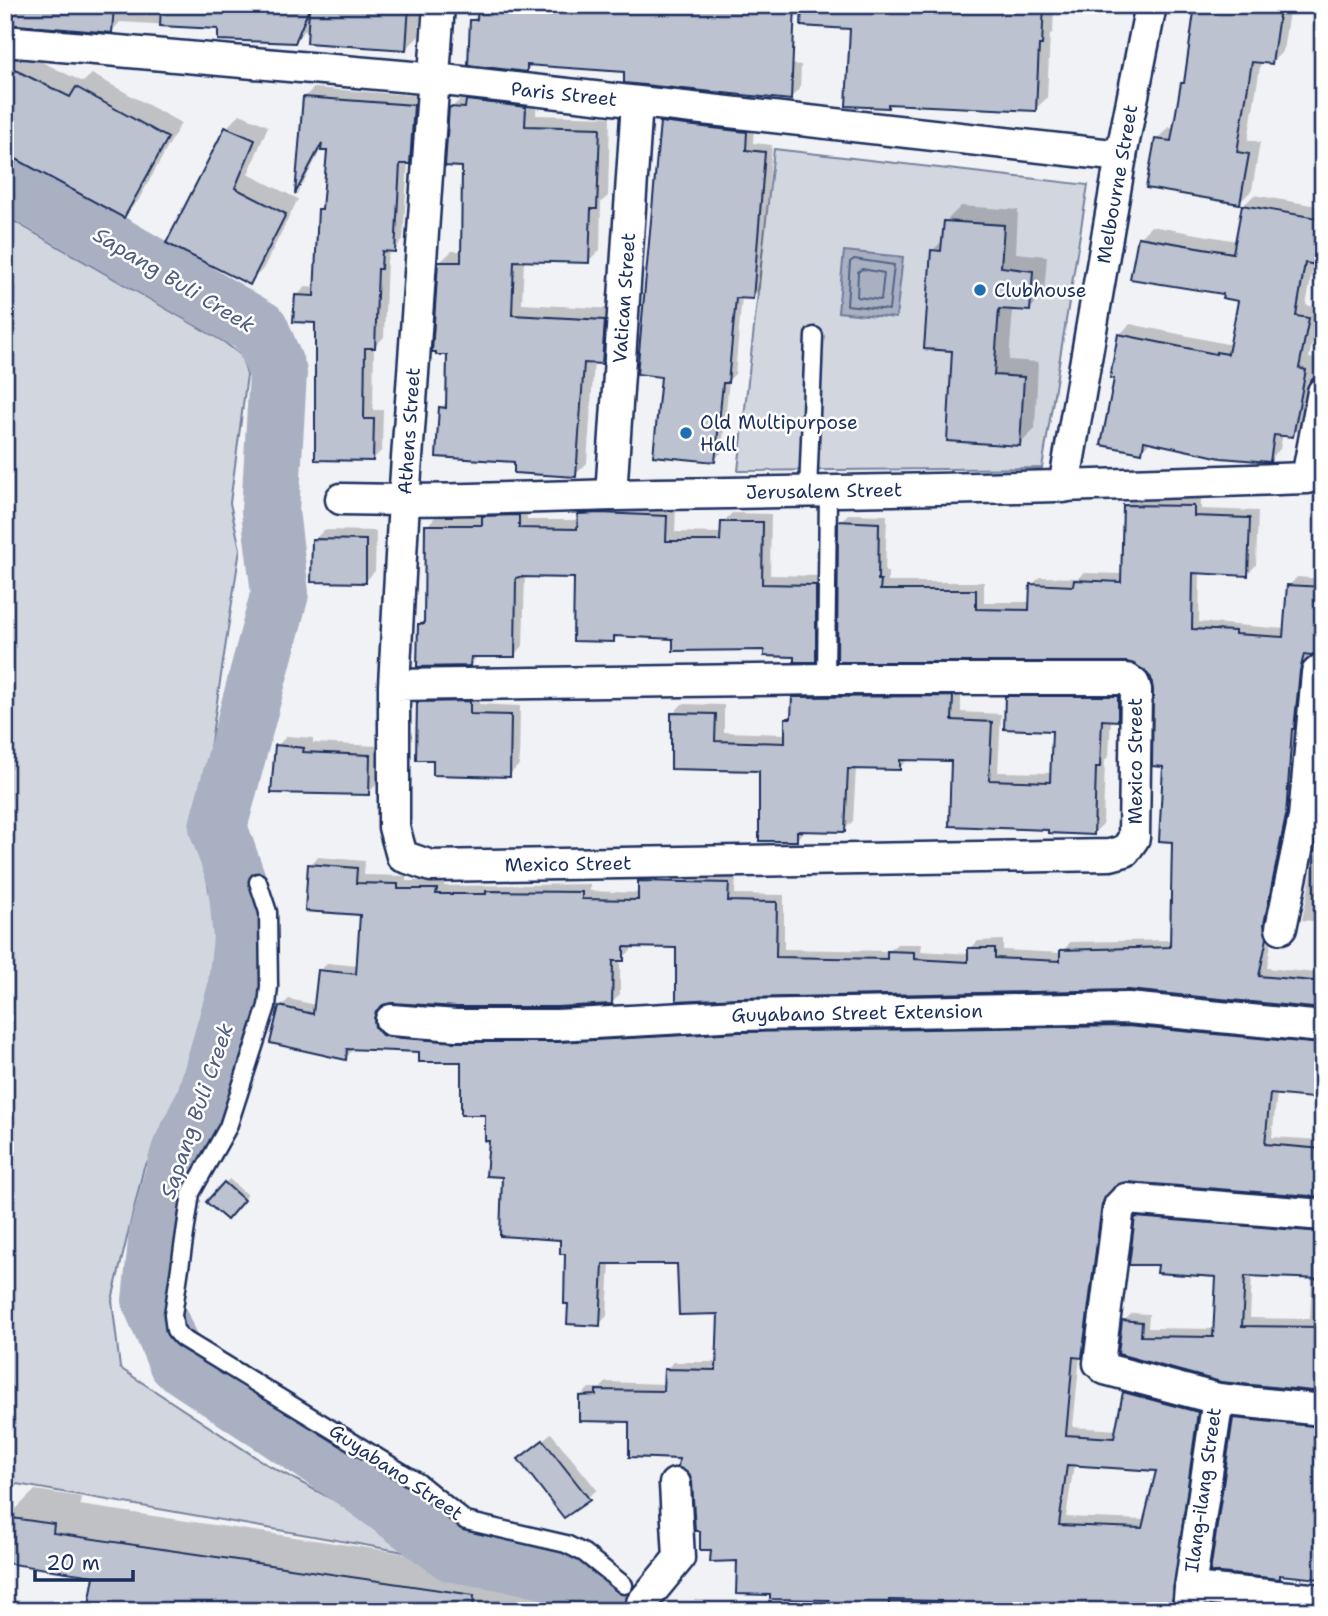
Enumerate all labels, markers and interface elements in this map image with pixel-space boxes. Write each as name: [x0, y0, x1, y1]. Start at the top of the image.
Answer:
street label: Paris Street: [510, 76, 618, 112]
street label: Melbourne Street: [1091, 103, 1143, 265]
water label: Sapang Buli Creek: [88, 221, 260, 339]
street label: Vatican Street: [607, 232, 641, 364]
place label: Clubhouse: [994, 278, 1087, 303]
marker: Clubhouse: [972, 282, 988, 298]
street label: Athens Street: [392, 367, 426, 495]
place label: Old Multipurpose Hall: [700, 410, 858, 457]
marker: Old Multipurpose Hall: [678, 425, 694, 441]
street label: Jerusalem Street: [746, 477, 902, 505]
street label: Mexico Street: [1123, 698, 1148, 824]
street label: Mexico Street: [504, 850, 632, 878]
street label: Guyabano Street Extension: [731, 998, 983, 1028]
water label: Sapang Buli Creek: [154, 1020, 240, 1202]
street label: Ilang-ilang Street: [1179, 1406, 1227, 1574]
street label: Guyabano Street: [324, 1418, 468, 1526]
scale bar: [35, 1539, 133, 1583]
text: 20 m: [46, 1549, 100, 1577]

